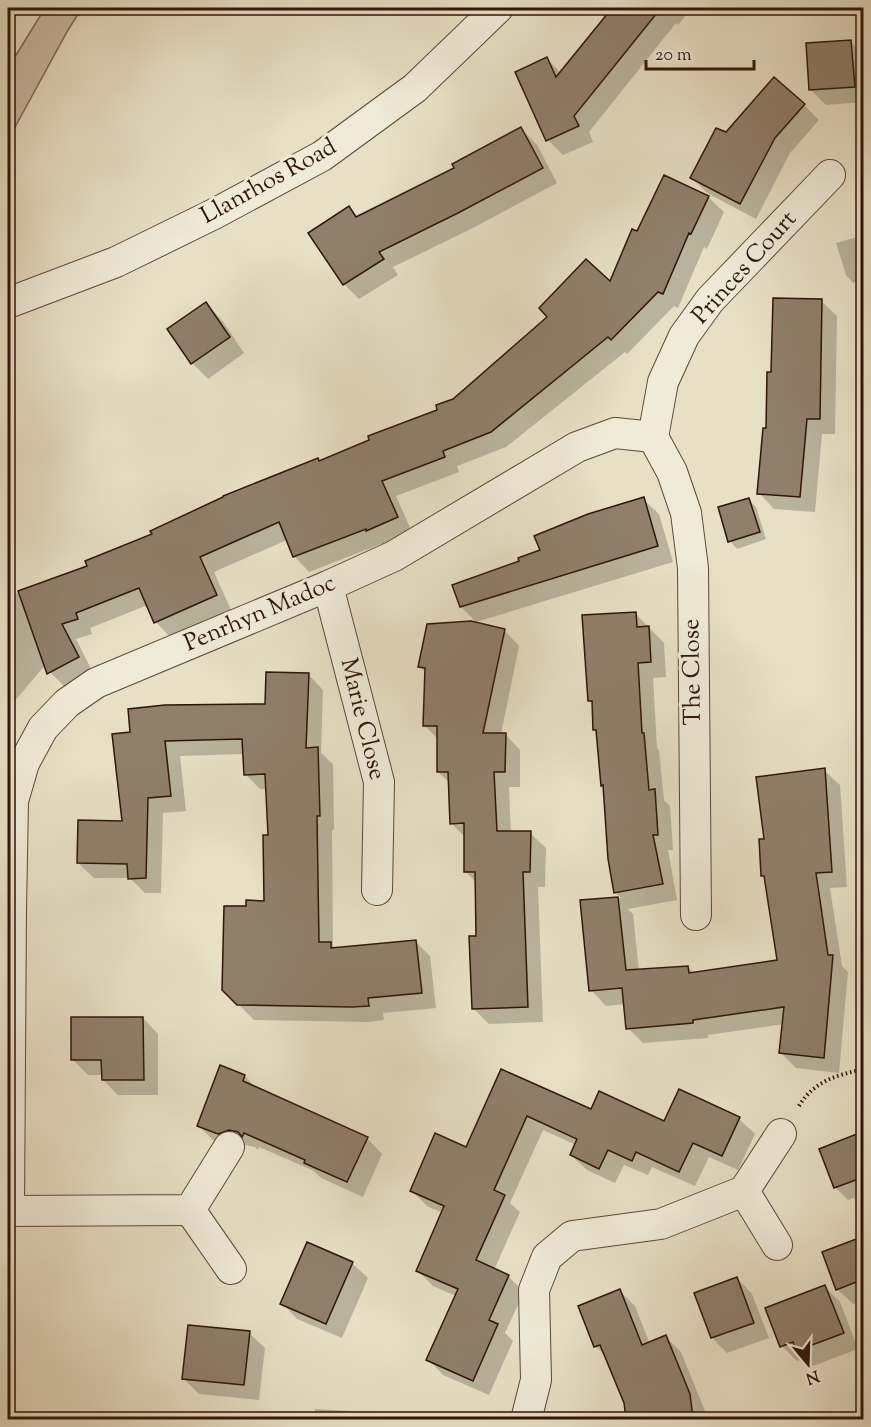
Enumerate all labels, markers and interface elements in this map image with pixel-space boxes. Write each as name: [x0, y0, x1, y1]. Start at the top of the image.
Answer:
scale bar: [646, 33, 754, 71]
text: 20 m: [655, 43, 692, 69]
street label: Llanrhos Road: [195, 130, 343, 233]
street label: Princes Court: [685, 204, 805, 332]
street label: Penrhyn Madoc: [179, 567, 341, 661]
street label: The Close: [675, 618, 711, 726]
street label: Marie Close: [330, 655, 394, 783]
north arrow: [778, 1334, 838, 1394]
text: N: [802, 1363, 822, 1389]

